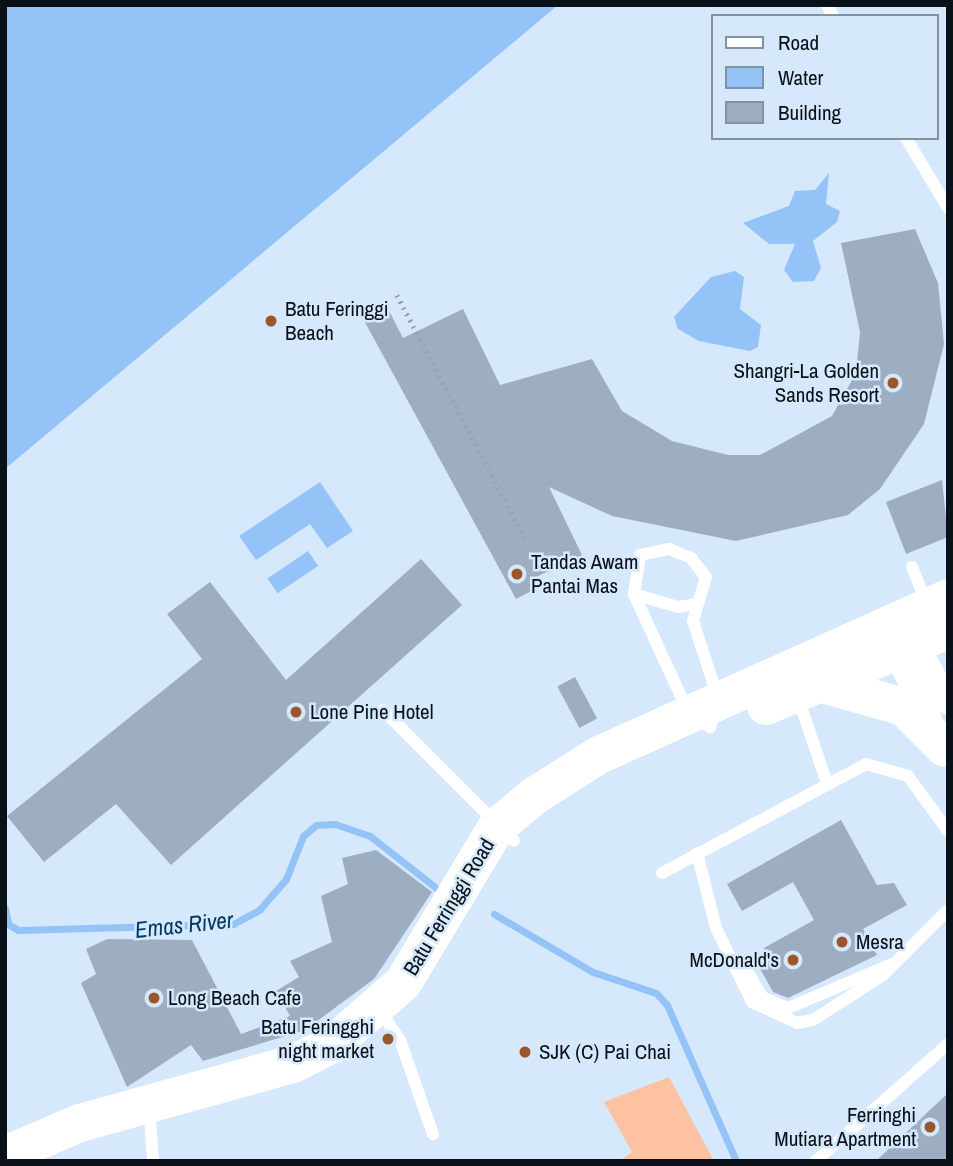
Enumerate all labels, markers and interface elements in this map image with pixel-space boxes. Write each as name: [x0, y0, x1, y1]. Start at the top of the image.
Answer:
legend: [712, 14, 939, 140]
text: Road: [778, 28, 819, 57]
text: Water: [778, 63, 823, 92]
text: Building: [778, 98, 841, 127]
place label: Batu Feringgi Beach: [285, 296, 389, 346]
marker: Batu Feringgi Beach: [263, 313, 279, 329]
place label: Shangri-La Golden Sands Resort: [733, 358, 879, 408]
marker: Shangri-La Golden Sands Resort: [885, 375, 901, 391]
place label: Tandas Awam Pantai Mas: [531, 549, 639, 599]
marker: Tandas Awam Pantai Mas: [509, 566, 525, 582]
place label: Lone Pine Hotel: [310, 699, 434, 725]
marker: Lone Pine Hotel: [288, 704, 304, 720]
street label: Batu Ferringgi Road: [398, 834, 500, 980]
water label: Emas River: [134, 906, 234, 944]
place label: Mesra: [856, 929, 904, 955]
marker: Mesra: [834, 934, 850, 950]
place label: McDonald's: [690, 947, 779, 973]
marker: McDonald's: [785, 952, 801, 968]
place label: Long Beach Cafe: [168, 985, 301, 1011]
marker: Long Beach Cafe: [146, 990, 162, 1006]
place label: Batu Feringghi night market: [261, 1014, 374, 1064]
marker: Batu Feringghi night market: [380, 1031, 396, 1047]
place label: SJK (C) Pai Chai: [539, 1039, 671, 1065]
marker: SJK (C) Pai Chai: [517, 1044, 533, 1060]
place label: Ferringhi Mutiara Apartment: [773, 1102, 916, 1152]
marker: Ferringhi Mutiara Apartment: [922, 1119, 938, 1135]

